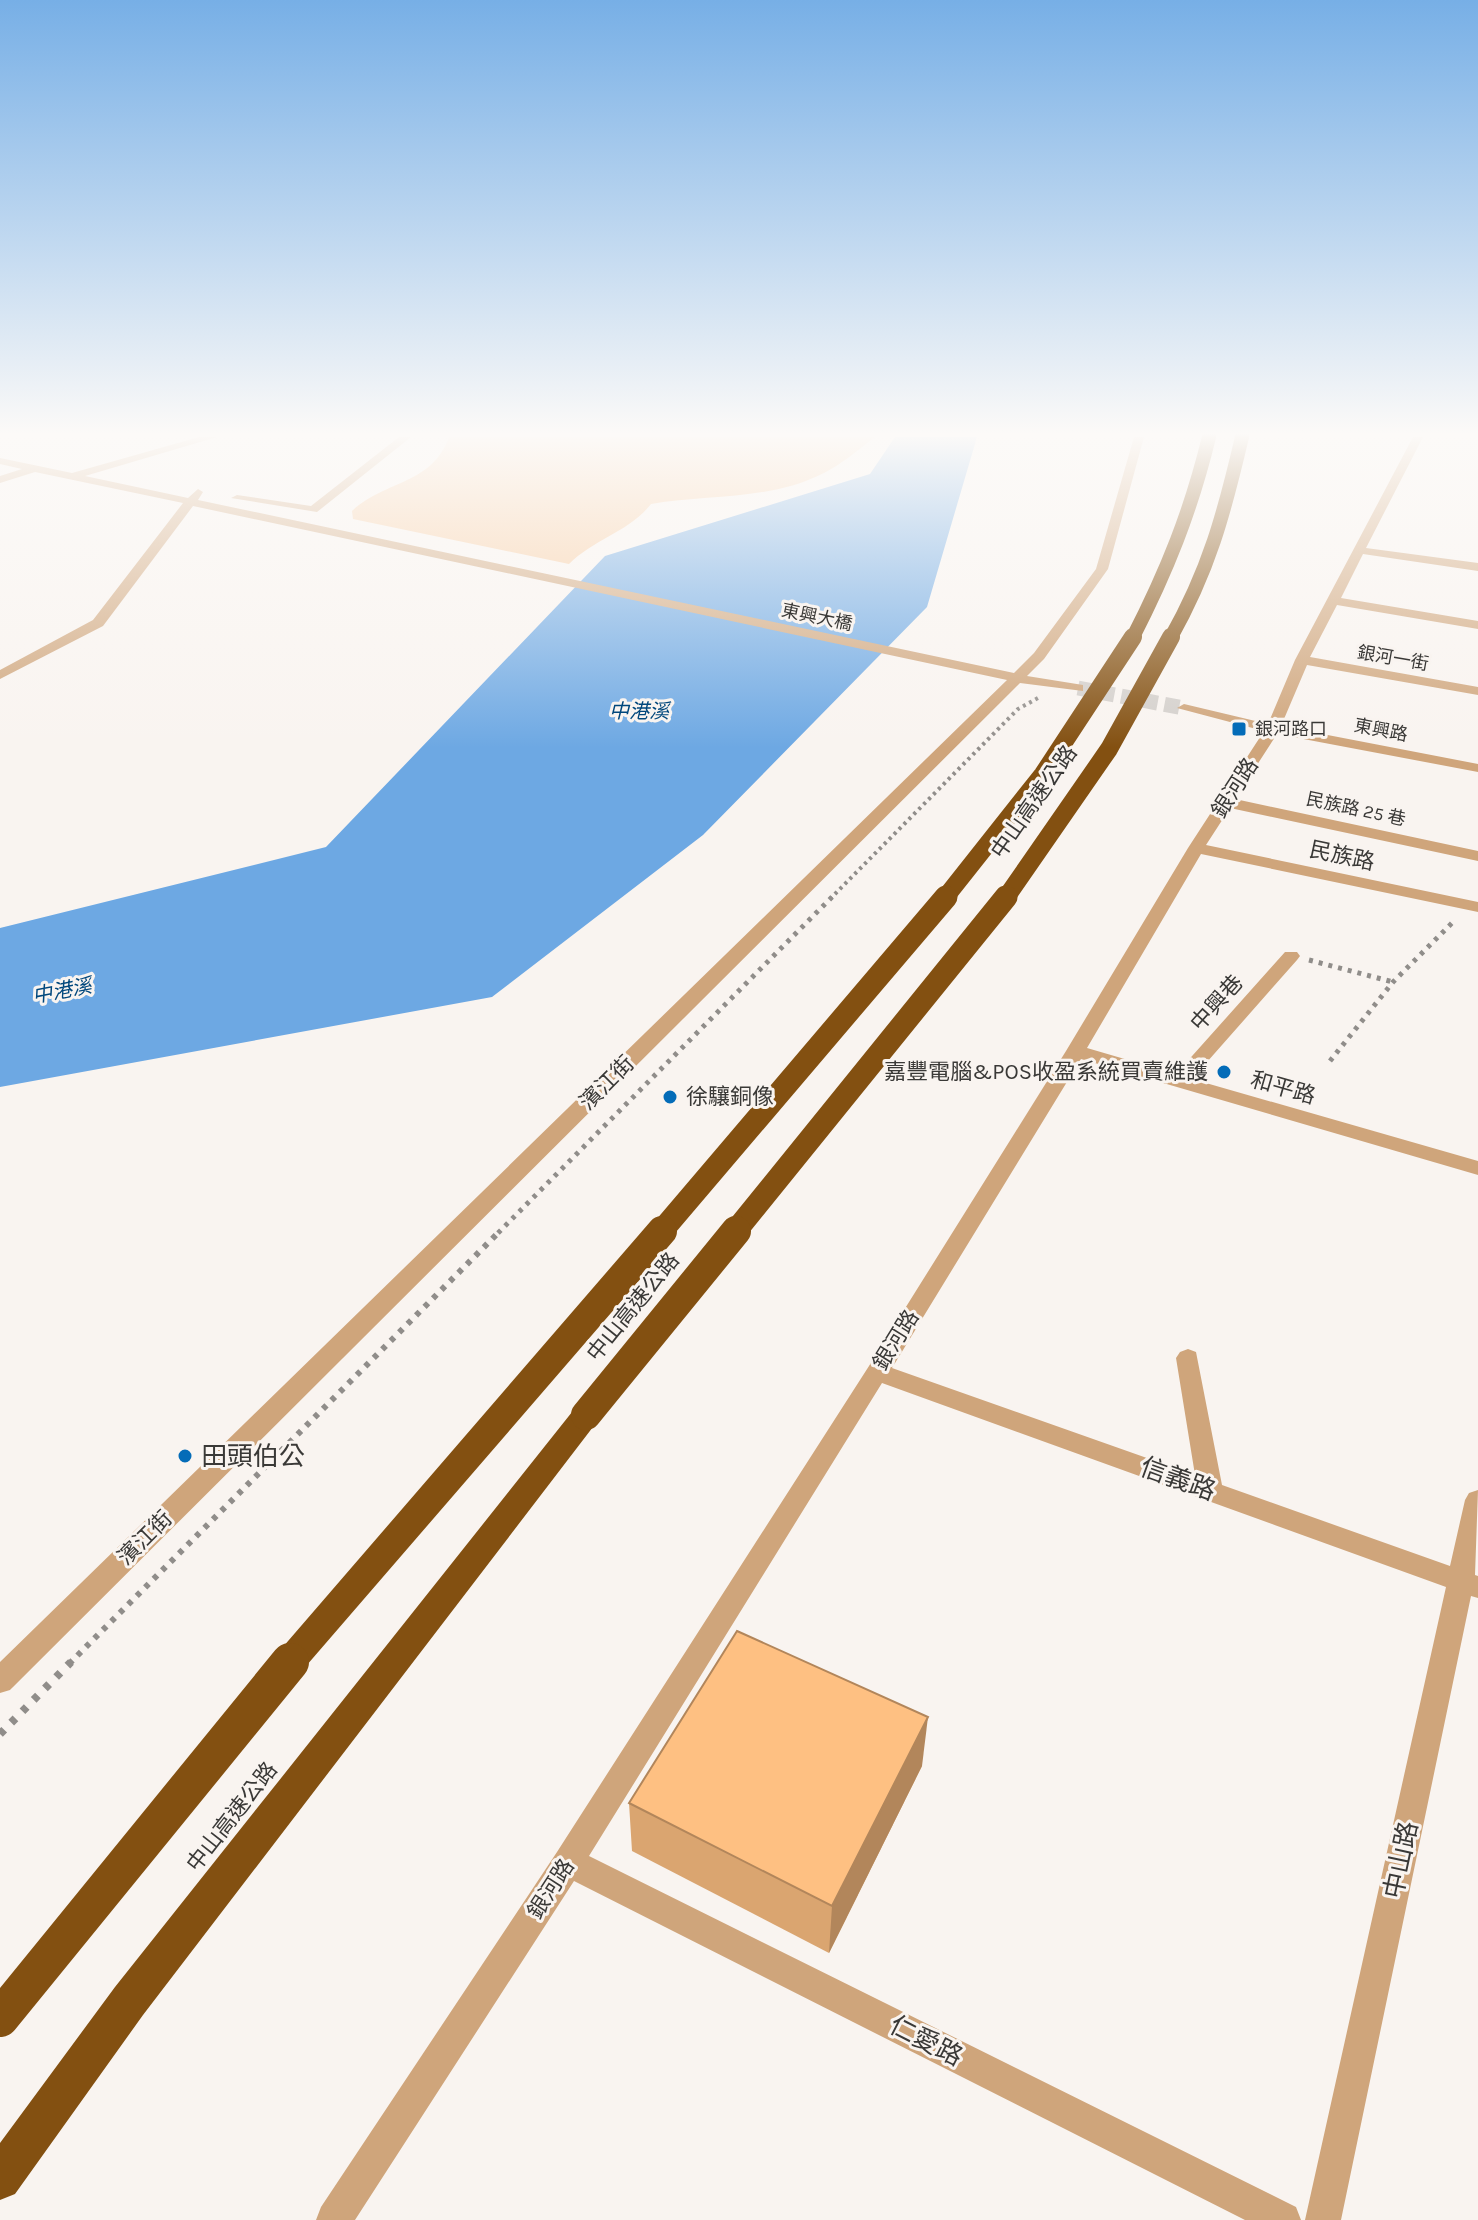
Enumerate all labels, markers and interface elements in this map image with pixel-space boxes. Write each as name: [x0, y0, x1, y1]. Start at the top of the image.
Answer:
street label: 東興大橋: [779, 599, 855, 635]
street label: 銀河一街: [1356, 641, 1430, 675]
water label: 中港溪: [609, 700, 672, 723]
street label: 東興路: [1352, 714, 1410, 746]
place label: 銀河路口: [1255, 718, 1327, 740]
marker: 銀河路口: [1230, 720, 1248, 738]
street label: 中山高速公路: [985, 740, 1083, 864]
street label: 銀河路: [1206, 753, 1264, 823]
street label: 民族路 25 巷: [1304, 788, 1408, 830]
street label: 民族路: [1307, 836, 1377, 876]
street label: 中興巷: [1185, 970, 1249, 1036]
water label: 中港溪: [30, 973, 97, 1008]
street label: 濱江街: [574, 1050, 640, 1116]
place label: 嘉豐電腦&POS收盈系統買賣維護: [884, 1059, 1208, 1085]
marker: 嘉豐電腦&POS收盈系統買賣維護: [1215, 1063, 1233, 1081]
street label: 和平路: [1248, 1066, 1318, 1110]
place label: 徐驤銅像: [686, 1084, 774, 1110]
marker: 徐驤銅像: [661, 1088, 679, 1106]
street label: 中山高速公路: [581, 1248, 685, 1366]
street label: 銀河路: [867, 1305, 925, 1375]
place label: 田頭伯公: [201, 1441, 305, 1472]
marker: 田頭伯公: [176, 1447, 194, 1465]
street label: 信義路: [1136, 1451, 1220, 1507]
street label: 濱江街: [112, 1505, 178, 1571]
street label: 中山高速公路: [181, 1757, 283, 1877]
street label: 中山路: [1378, 1819, 1424, 1901]
street label: 銀河路: [522, 1854, 580, 1924]
street label: 仁愛路: [884, 2009, 968, 2073]

